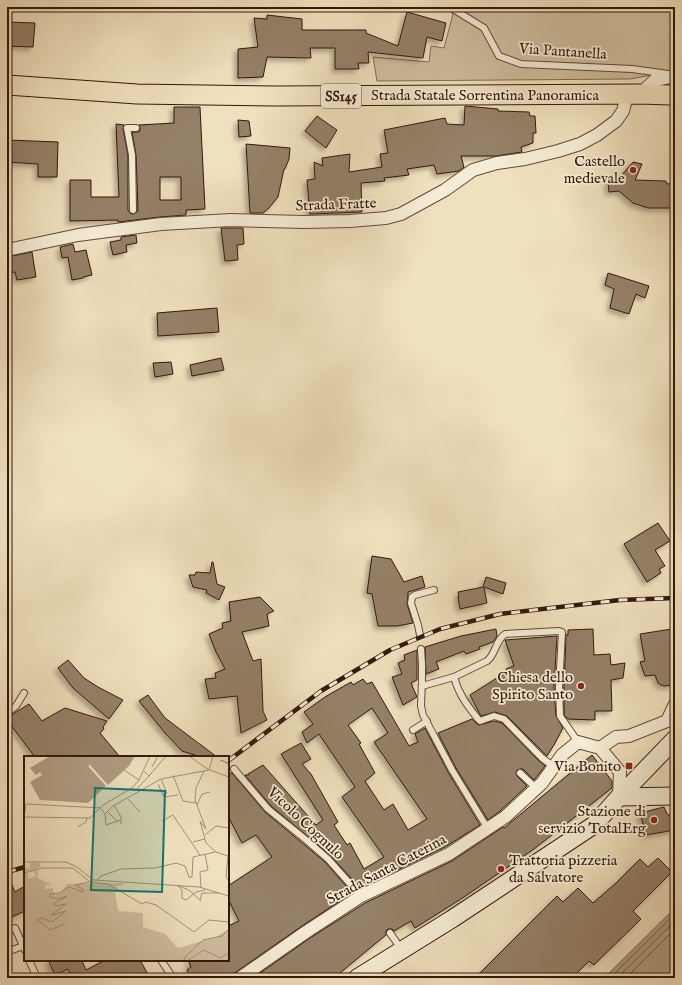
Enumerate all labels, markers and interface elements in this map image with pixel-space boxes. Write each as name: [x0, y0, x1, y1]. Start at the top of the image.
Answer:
street label: Via Pantanella: [518, 39, 608, 64]
road number: SS145: [321, 84, 361, 108]
street label: Strada Statale Sorrentina Panoramica: [371, 86, 599, 105]
place label: Castello medievale: [564, 152, 625, 188]
marker: Castello medievale: [628, 165, 638, 175]
street label: Strada Fratte: [295, 194, 377, 215]
place label: Chiesa dello Spirito Santo: [492, 668, 573, 704]
marker: Chiesa dello Spirito Santo: [576, 681, 586, 691]
inset map: [24, 756, 229, 961]
place label: Via Bonito: [553, 757, 621, 776]
marker: Via Bonito: [624, 761, 634, 771]
street label: Vicolo Cognulo: [262, 782, 348, 864]
place label: Stazione di servizio TotalErg: [538, 802, 647, 838]
marker: Stazione di servizio TotalErg: [649, 815, 659, 825]
street label: Strada Santa Caterina: [323, 830, 450, 909]
place label: Trattoria pizzeria da Salvatore: [509, 851, 618, 887]
marker: Trattoria pizzeria da Salvatore: [496, 864, 506, 874]

